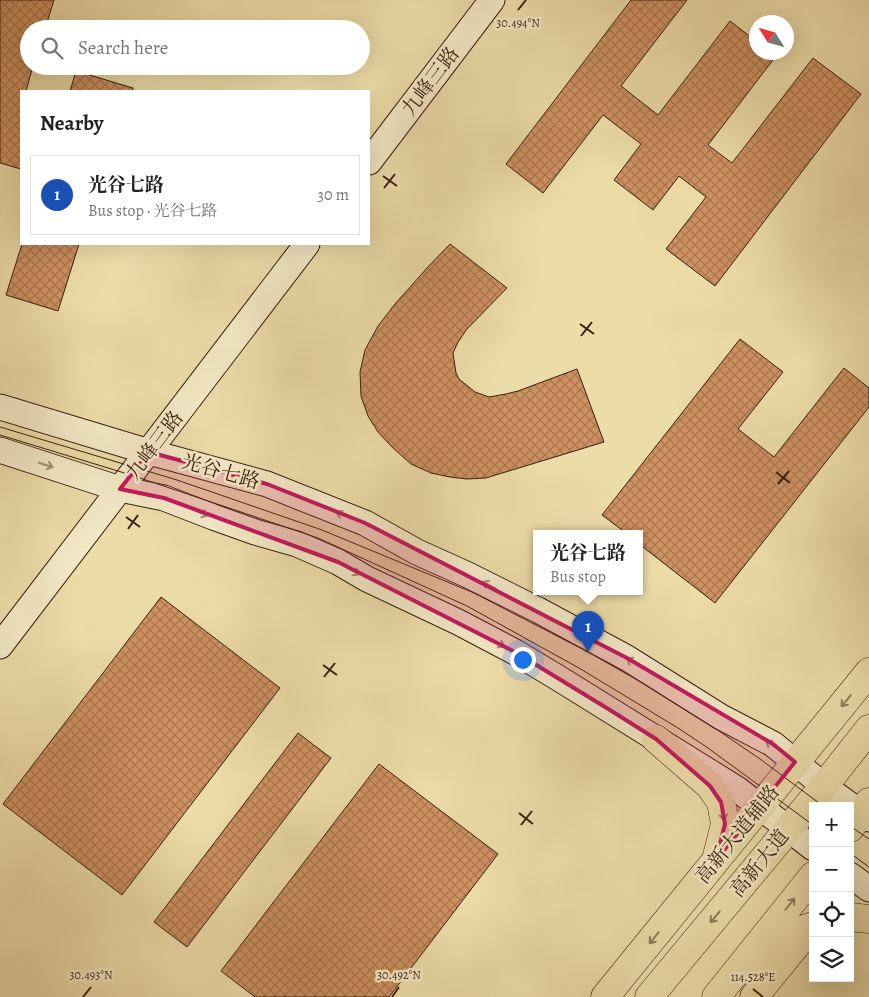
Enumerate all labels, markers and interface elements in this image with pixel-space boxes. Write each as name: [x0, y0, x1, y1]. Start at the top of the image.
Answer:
text: 30.494°N: [496, 15, 540, 31]
north arrow: [749, 15, 794, 60]
search box: [20, 20, 370, 75]
icon: search: [38, 34, 66, 62]
text: Search here: [78, 35, 168, 61]
street label: 九峰三路: [396, 41, 465, 121]
text: Nearby: [40, 109, 103, 137]
text: 光谷七路: [88, 172, 164, 198]
text: 1: [54, 184, 60, 206]
text: 30 m: [317, 184, 349, 206]
text: Bus stop · 光谷七路: [88, 200, 217, 222]
street label: 九峰三路: [120, 405, 189, 485]
street label: 光谷七路: [179, 447, 263, 495]
one-way arrow: [38, 461, 54, 470]
one-way arrow: [194, 509, 209, 518]
one-way arrow: [336, 509, 351, 519]
popup: [533, 530, 643, 595]
text: 光谷七路: [550, 540, 626, 566]
one-way arrow: [345, 566, 359, 576]
text: Bus stop: [550, 566, 606, 588]
one-way arrow: [482, 580, 497, 590]
pin: 1: [572, 611, 604, 652]
one-way arrow: [490, 639, 505, 649]
your location: [510, 647, 536, 673]
one-way arrow: [626, 656, 640, 666]
one-way arrow: [840, 694, 851, 707]
one-way arrow: [766, 739, 780, 749]
street label: 高新大道辅路: [690, 780, 784, 888]
map controls: [809, 802, 854, 982]
button: +: [809, 802, 854, 847]
one-way arrow: [718, 804, 728, 820]
street label: 高新大道: [725, 824, 793, 902]
button: −: [809, 847, 854, 892]
button: locate: [809, 892, 854, 937]
one-way arrow: [784, 898, 795, 911]
one-way arrow: [709, 910, 720, 923]
one-way arrow: [648, 931, 660, 944]
button: layers: [809, 937, 854, 982]
text: 30.493°N: [69, 967, 113, 983]
text: 30.492°N: [377, 967, 421, 983]
text: 114.528°E: [731, 969, 775, 985]

